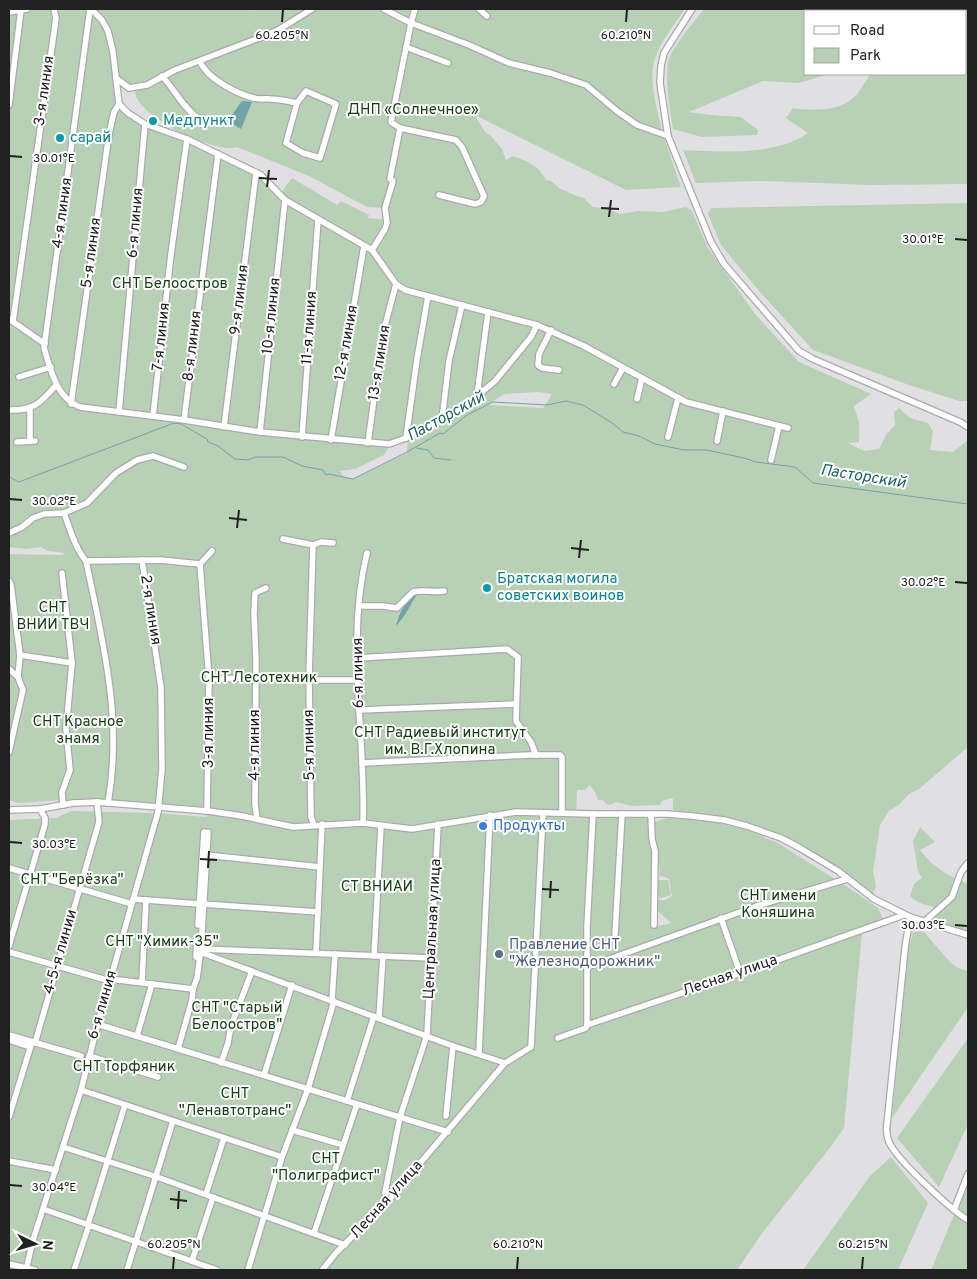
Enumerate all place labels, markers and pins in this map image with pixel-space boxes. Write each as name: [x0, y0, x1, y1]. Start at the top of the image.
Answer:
place label: Медпункт: [163, 112, 234, 131]
marker: Медпункт: [147, 115, 159, 127]
place label: сарай: [70, 129, 111, 148]
marker: сарай: [54, 132, 66, 144]
place label: Братская могила советских воинов: [497, 570, 624, 606]
marker: Братская могила советских воинов: [481, 582, 493, 594]
place label: Продукты: [493, 817, 565, 836]
marker: Продукты: [477, 820, 489, 832]
place label: Правление СНТ "Железнодорожник": [509, 936, 660, 972]
marker: Правление СНТ "Железнодорожник": [493, 948, 505, 960]

